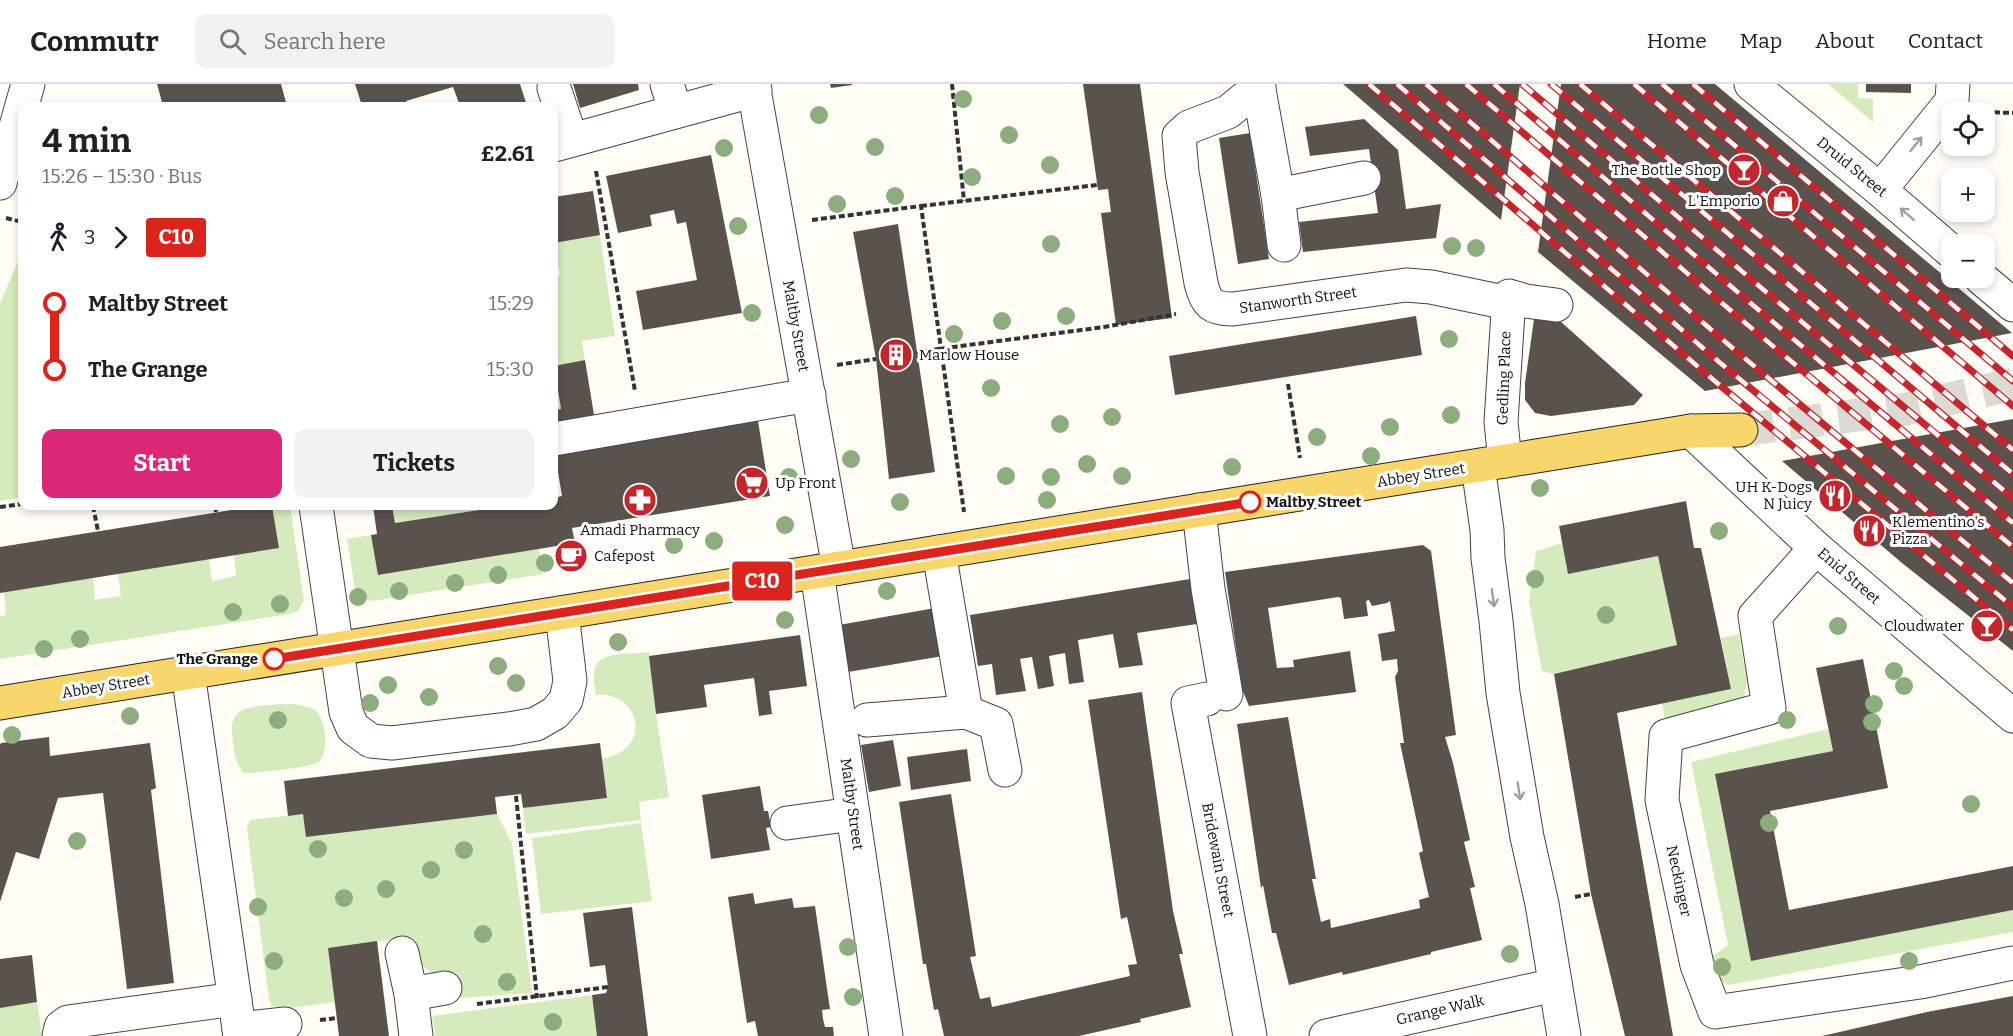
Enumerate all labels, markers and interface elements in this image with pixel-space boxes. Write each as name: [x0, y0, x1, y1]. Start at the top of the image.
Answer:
search box: [195, 14, 615, 68]
text: Commutr: [30, 25, 159, 58]
icon: search: [216, 25, 249, 58]
text: Search here: [264, 28, 386, 55]
text: Home: [1647, 28, 1707, 54]
text: Map: [1740, 28, 1782, 54]
text: About: [1815, 28, 1875, 54]
text: Contact: [1908, 28, 1983, 54]
map controls: [1941, 102, 1995, 288]
button: locate: [1941, 102, 1995, 156]
text: 4 min: [42, 121, 131, 161]
street label: Druid Street: [1813, 133, 1891, 201]
one-way arrow: [1910, 136, 1923, 152]
text: £2.61: [481, 140, 534, 167]
bar icon: The Bottle Shop: [1726, 152, 1762, 188]
place label: The Bottle Shop: [1612, 161, 1721, 179]
text: 15:26 – 15:30 · Bus: [42, 164, 202, 188]
button: +: [1941, 168, 1995, 222]
shop icon: L'Emporio: [1765, 183, 1801, 219]
place label: L'Emporio: [1688, 192, 1760, 210]
one-way arrow: [1900, 207, 1915, 221]
icon: walk: [42, 221, 75, 254]
icon: forward: [104, 221, 137, 254]
text: C10: [158, 224, 194, 250]
text: 3: [84, 225, 95, 249]
button: −: [1941, 234, 1995, 288]
street label: Maltby Street: [779, 279, 813, 374]
street label: Stanworth Street: [1238, 283, 1358, 317]
text: Maltby Street: [88, 290, 228, 317]
text: 15:29: [488, 291, 534, 315]
street label: Gedling Place: [1493, 330, 1515, 426]
building icon: Marlow House: [878, 337, 914, 373]
place label: Marlow House: [919, 346, 1019, 364]
text: The Grange: [88, 356, 208, 383]
text: 15:30: [487, 357, 534, 381]
button: Start: [42, 429, 282, 498]
button: Tickets: [294, 429, 534, 498]
street label: Abbey Street: [1376, 459, 1467, 491]
supermarket icon: Up Front: [734, 465, 770, 501]
place label: Up Front: [775, 474, 837, 492]
place label: UH K-Dogs N Juicy: [1735, 478, 1812, 513]
restaurant icon: UH K-Dogs N Juicy: [1817, 478, 1853, 514]
pharmacy icon: Amadi Pharmacy: [622, 482, 658, 518]
marker: Maltby Street: [1239, 491, 1261, 513]
place label: Maltby Street: [1266, 493, 1362, 511]
restaurant icon: Klementino's Pizza: [1851, 513, 1887, 549]
place label: Klementino's Pizza: [1892, 513, 1985, 548]
place label: Amadi Pharmacy: [580, 521, 700, 539]
cafe icon: Cafepost: [553, 538, 589, 574]
street label: Enid Street: [1814, 544, 1885, 609]
place label: Cafepost: [594, 547, 656, 565]
line badge: C10: [728, 562, 796, 600]
text: C10: [744, 568, 780, 594]
one-way arrow: [1488, 587, 1499, 607]
bar icon: Cloudwater: [1969, 608, 2005, 644]
place label: Cloudwater: [1884, 617, 1964, 635]
marker: The Grange: [263, 648, 285, 670]
place label: The Grange: [176, 650, 258, 668]
street label: Abbey Street: [61, 670, 152, 702]
street label: Maltby Street: [837, 757, 867, 852]
one-way arrow: [1514, 781, 1525, 800]
street label: Bridewain Street: [1198, 801, 1238, 919]
street label: Neckinger: [1663, 844, 1695, 919]
street label: Grange Walk: [1394, 991, 1486, 1029]

